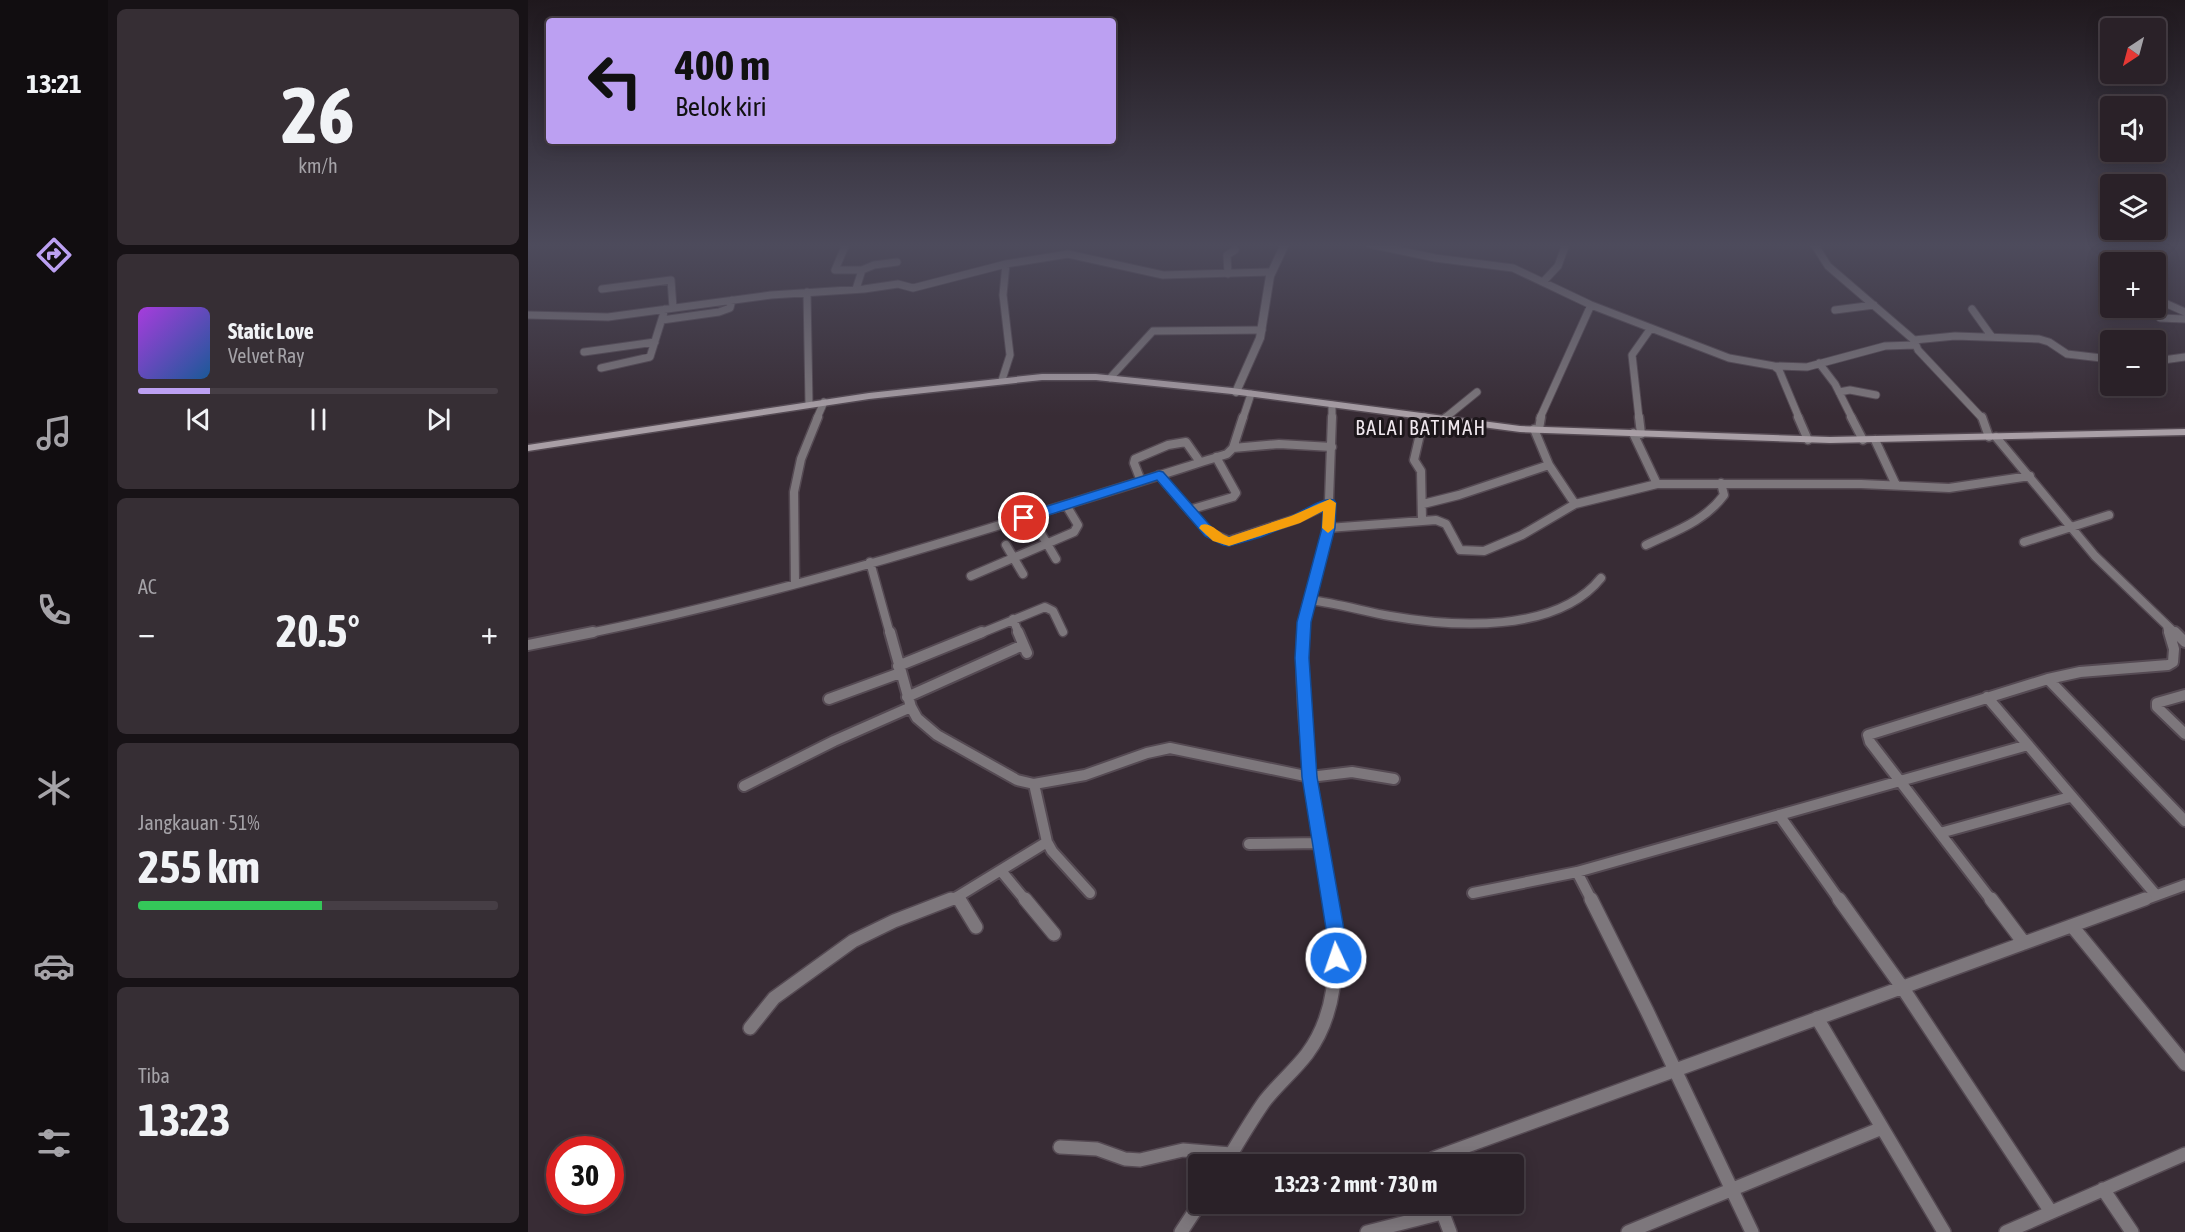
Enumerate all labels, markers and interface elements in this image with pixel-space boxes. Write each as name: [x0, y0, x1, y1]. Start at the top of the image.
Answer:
north arrow: [2100, 18, 2166, 84]
map controls: [2100, 18, 2166, 396]
text: 400 m: [675, 41, 770, 89]
icon: left: [576, 42, 654, 120]
text: 13:21: [26, 68, 82, 99]
text: 26: [281, 70, 355, 160]
text: Belok kiri: [675, 91, 767, 122]
button: sound: [2100, 96, 2166, 162]
text: km/h: [298, 154, 338, 177]
button: layers: [2100, 174, 2166, 240]
icon: directions: [33, 234, 75, 276]
button: +: [2100, 252, 2166, 318]
text: Static Love: [228, 318, 314, 344]
button: −: [2100, 330, 2166, 396]
text: Velvet Ray: [228, 344, 305, 367]
icon: previous: [182, 403, 215, 436]
icon: pause: [302, 403, 335, 436]
icon: next: [422, 403, 455, 436]
icon: music: [33, 412, 75, 454]
district label: BALAI BATIMAH: [1355, 416, 1487, 439]
pin: [998, 492, 1049, 543]
icon: arrive: [1007, 501, 1040, 534]
text: AC: [138, 575, 157, 598]
icon: phone: [33, 589, 75, 631]
text: 20.5°: [276, 605, 360, 657]
text: −: [138, 613, 155, 651]
text: +: [481, 613, 498, 651]
icon: climate: [33, 767, 75, 809]
text: Jangkauan · 51%: [138, 811, 260, 834]
text: 255 km: [138, 841, 260, 893]
position arrow: [1304, 926, 1368, 990]
icon: car: [33, 945, 75, 987]
text: Tiba: [138, 1064, 170, 1087]
text: 13:23: [138, 1094, 231, 1146]
icon: filters: [33, 1122, 75, 1164]
speed limit sign: 30: [546, 1136, 624, 1214]
text: 13:23 · 2 mnt · 730 m: [1275, 1171, 1437, 1197]

